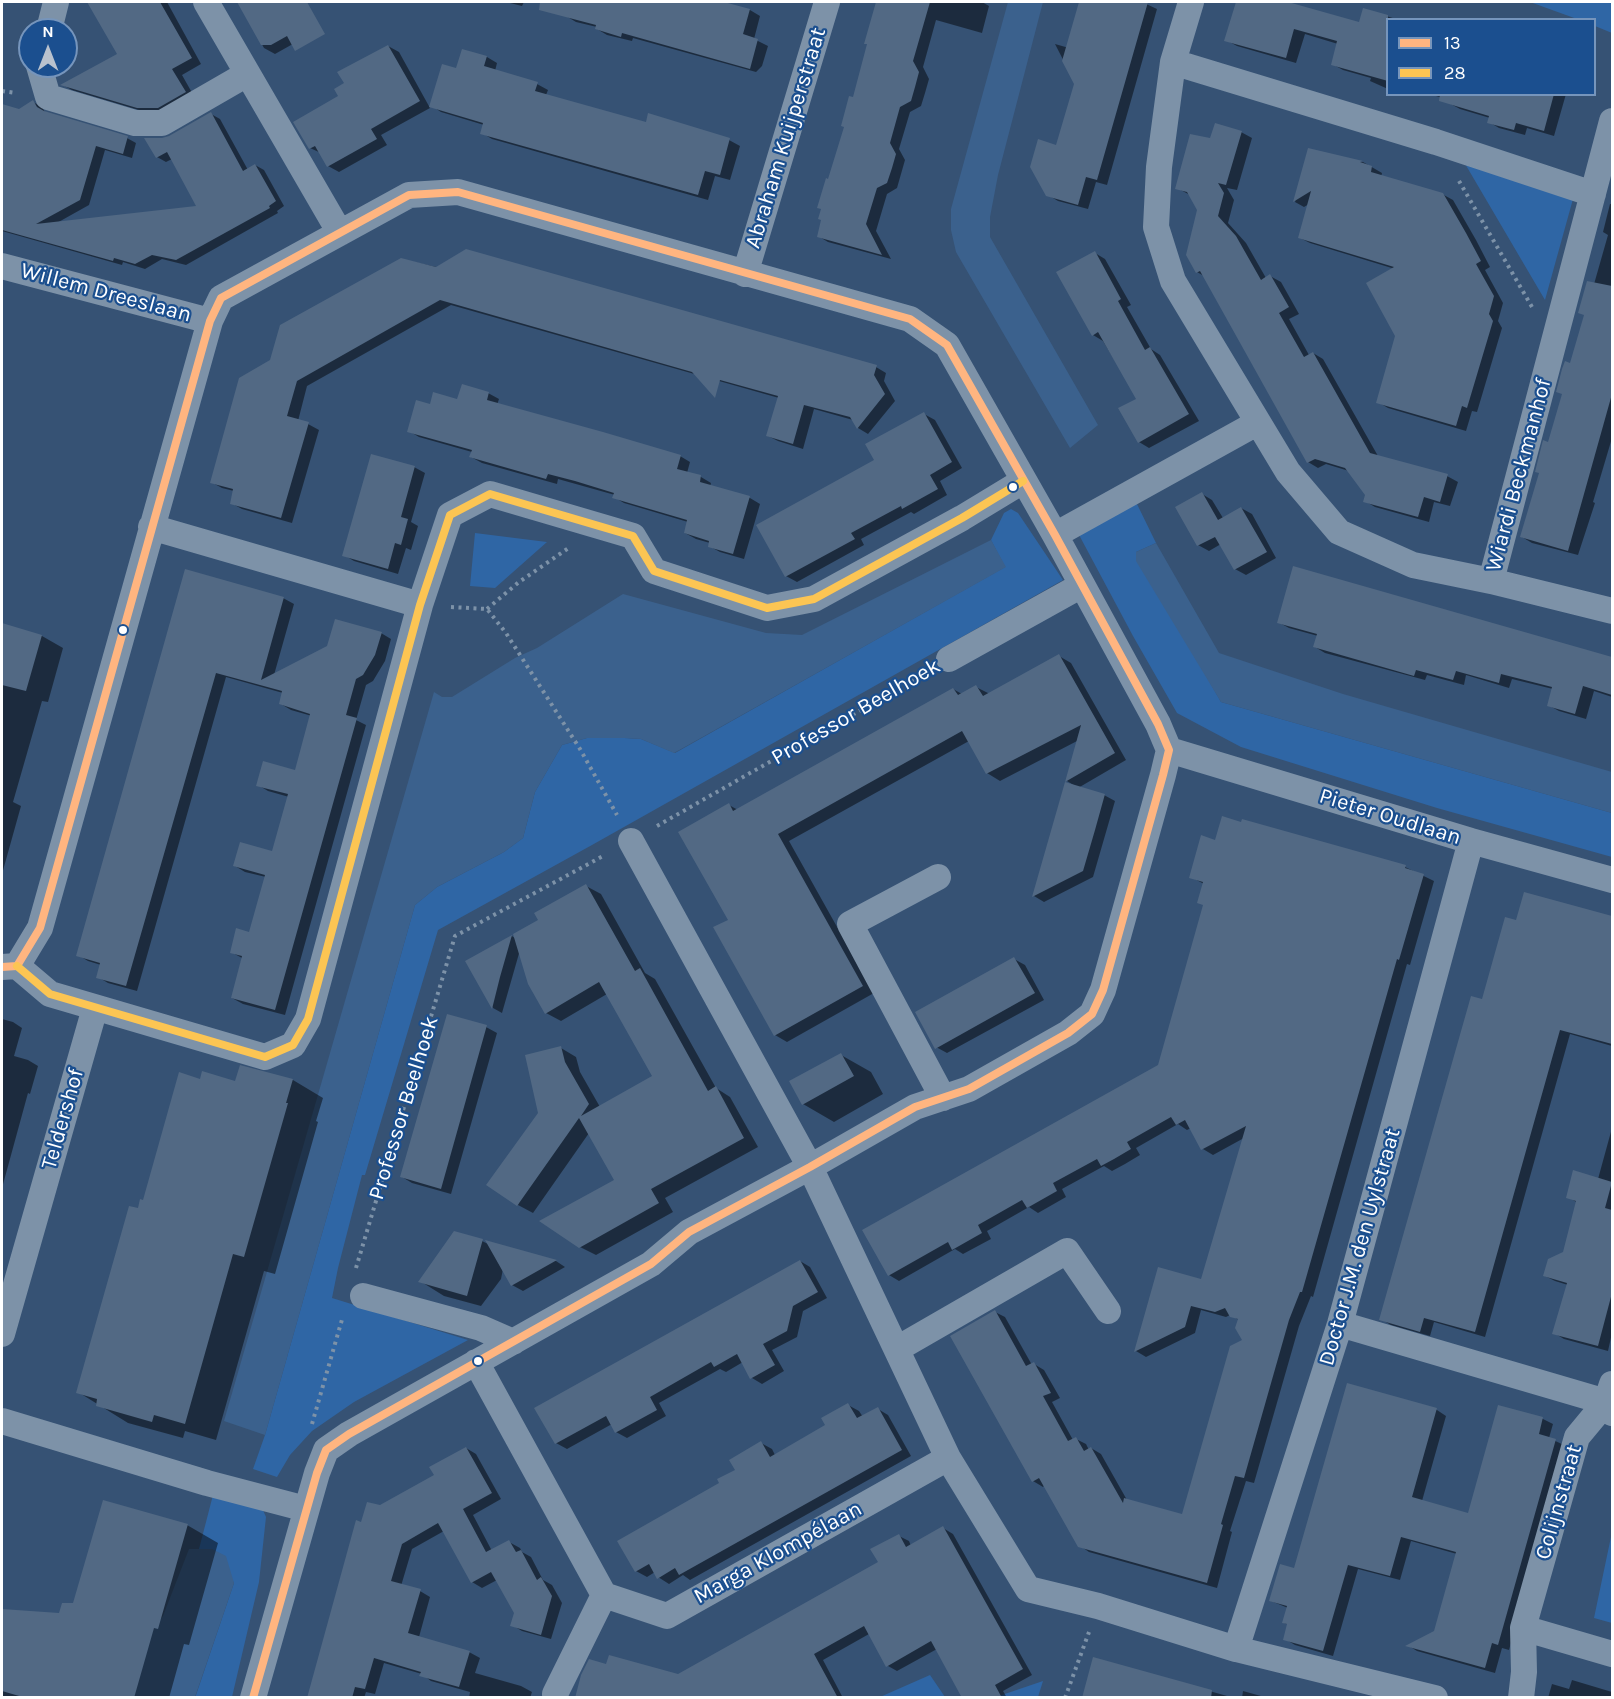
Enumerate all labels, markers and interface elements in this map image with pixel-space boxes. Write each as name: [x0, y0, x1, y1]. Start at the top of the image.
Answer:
north arrow: [18, 18, 78, 78]
legend: [1386, 18, 1596, 96]
text: N: [42, 22, 54, 41]
street label: Abraham Kuijperstraat: [740, 24, 832, 252]
text: 13: [1444, 32, 1461, 54]
text: 28: [1444, 62, 1466, 84]
street label: Willem Dreeslaan: [18, 257, 194, 329]
street label: Wiardi Beckmanhof: [1481, 376, 1557, 574]
unlabelled marker: [1007, 481, 1019, 493]
unlabelled marker: [117, 624, 129, 636]
street label: Professor Beelhoek: [767, 653, 945, 771]
street label: Pieter Oudlaan: [1316, 783, 1464, 851]
street label: Professor Beelhoek: [363, 1013, 445, 1203]
street label: Teldershof: [36, 1066, 90, 1172]
street label: Doctor J.M. den Uylstraat: [1313, 1125, 1407, 1369]
unlabelled marker: [472, 1355, 484, 1367]
street label: Colijnstraat: [1530, 1441, 1588, 1563]
street label: Marga Klompélaan: [689, 1496, 867, 1610]

